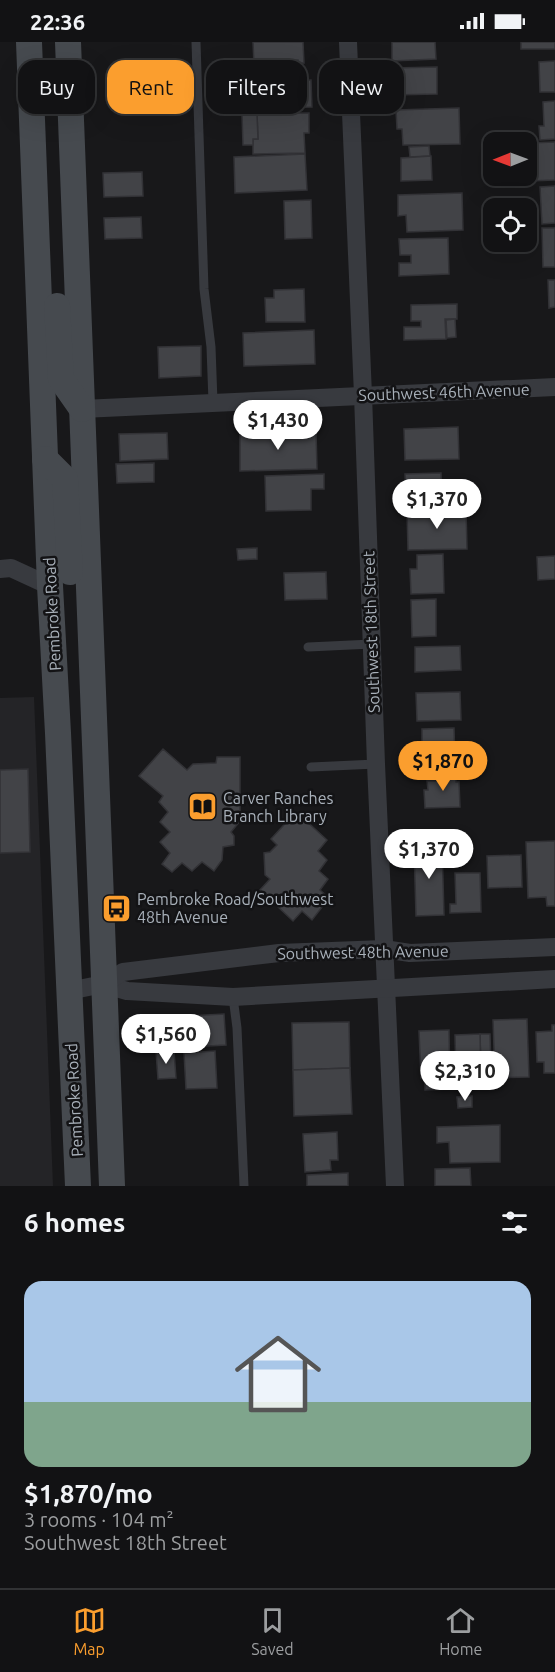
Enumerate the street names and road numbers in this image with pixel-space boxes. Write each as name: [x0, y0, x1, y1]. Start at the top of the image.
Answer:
street label: Southwest 46th Avenue: [358, 380, 530, 404]
street label: Southwest 18th Street: [359, 550, 383, 713]
street label: Pembroke Road: [40, 557, 64, 671]
street label: Southwest 48th Avenue: [277, 942, 449, 962]
street label: Pembroke Road: [62, 1043, 86, 1157]

